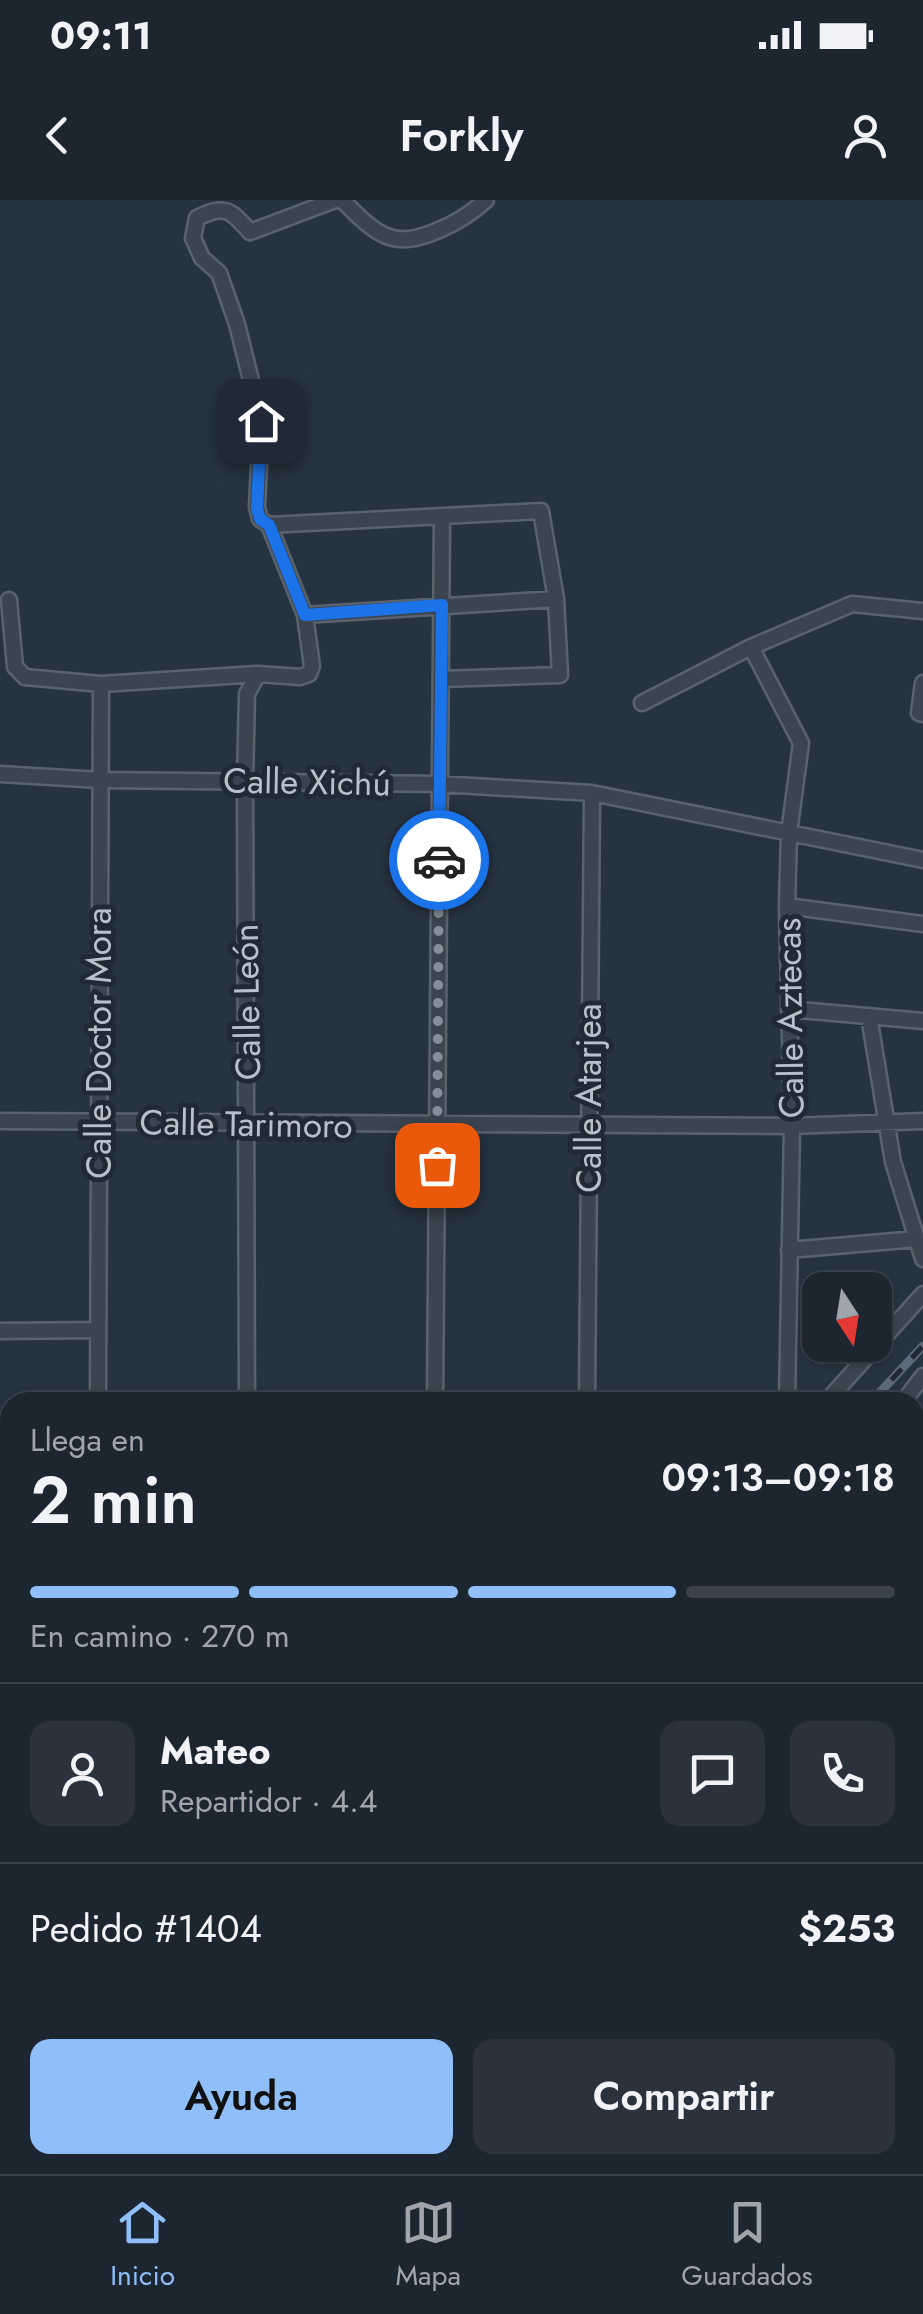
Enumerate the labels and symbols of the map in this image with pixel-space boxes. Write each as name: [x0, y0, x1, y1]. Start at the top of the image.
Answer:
pin: [219, 379, 304, 464]
street label: Calle Xichú: [223, 756, 391, 808]
courier: [389, 810, 489, 910]
street label: Calle Doctor Mora: [74, 907, 124, 1179]
street label: Calle Aztecas: [763, 917, 817, 1119]
street label: Calle León: [221, 923, 273, 1081]
street label: Calle Atarjea: [564, 1003, 614, 1193]
street label: Calle Tarimoro: [139, 1097, 353, 1151]
pin: [395, 1123, 480, 1208]
north arrow: [802, 1272, 892, 1362]

